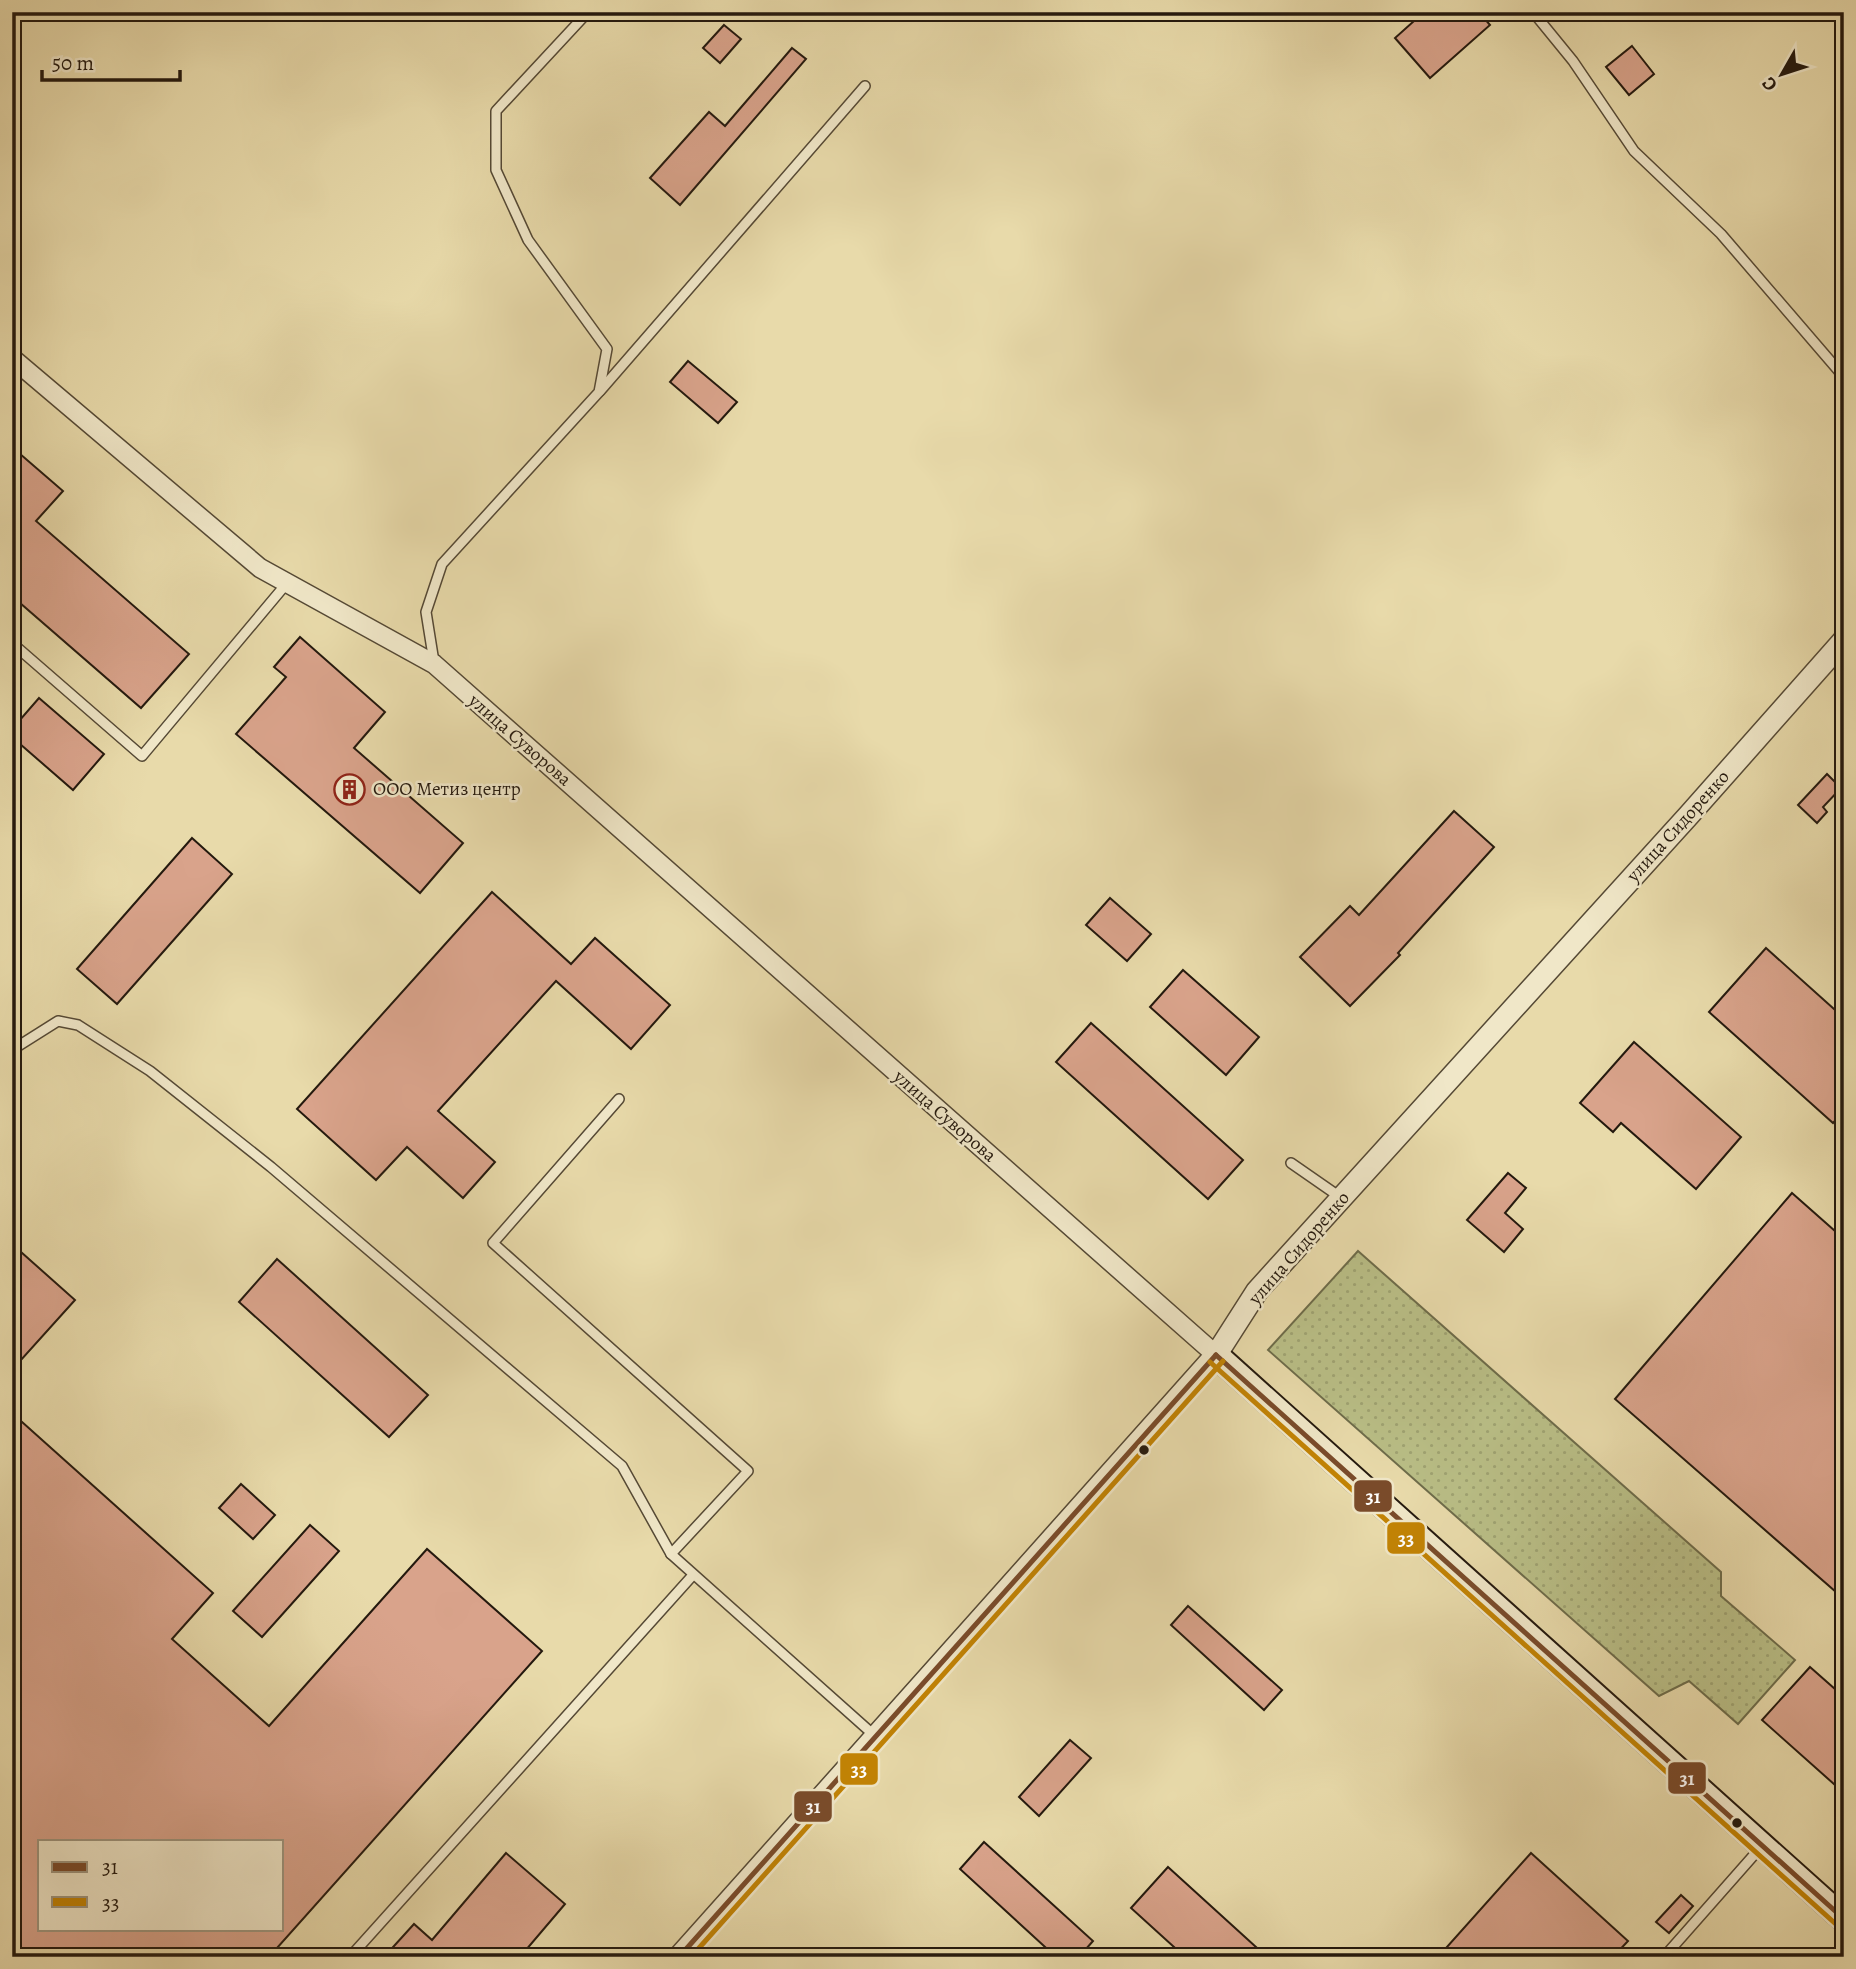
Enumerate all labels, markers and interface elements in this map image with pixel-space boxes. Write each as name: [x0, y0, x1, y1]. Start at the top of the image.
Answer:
scale bar: [42, 38, 180, 82]
north arrow: [1748, 38, 1818, 108]
text: 50 m: [52, 49, 94, 77]
text: С: [1756, 71, 1783, 97]
street label: улица Суворова: [462, 687, 577, 792]
street label: улица Сидоренко: [1620, 764, 1735, 888]
building icon: ООО Метиз центр: [333, 772, 367, 806]
place label: ООО Метиз центр: [373, 776, 521, 802]
street label: улица Суворова: [887, 1063, 1002, 1168]
street label: улица Сидоренко: [1242, 1186, 1356, 1311]
unlabelled marker: [1137, 1443, 1151, 1457]
line badge: 31: [1353, 1479, 1393, 1513]
text: 31: [1366, 1484, 1381, 1510]
line badge: 33: [1386, 1521, 1426, 1555]
text: 33: [1398, 1526, 1414, 1552]
line badge: 33: [839, 1752, 879, 1786]
text: 33: [851, 1757, 867, 1783]
line badge: 31: [1667, 1761, 1707, 1795]
text: 31: [1680, 1766, 1695, 1792]
line badge: 31: [793, 1790, 833, 1823]
text: 31: [806, 1794, 821, 1820]
unlabelled marker: [1730, 1816, 1744, 1830]
legend: [38, 1840, 284, 1930]
text: 31: [102, 1853, 118, 1881]
text: 33: [102, 1889, 119, 1917]

